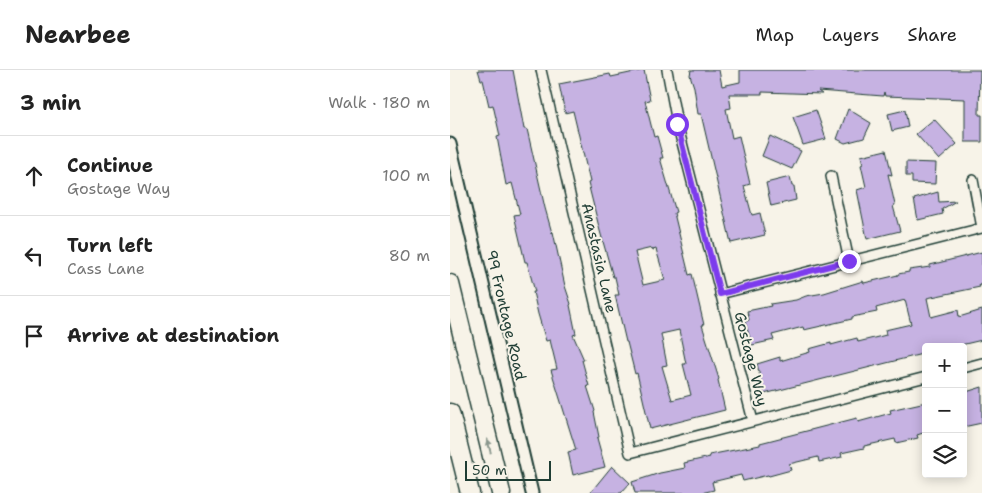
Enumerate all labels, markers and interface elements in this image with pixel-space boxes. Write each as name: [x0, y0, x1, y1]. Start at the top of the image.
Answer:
text: Nearbee: [25, 19, 131, 51]
text: Map: [756, 23, 794, 47]
text: Layers: [822, 23, 879, 47]
text: Share: [907, 23, 957, 47]
text: 3 min: [20, 89, 81, 117]
text: Walk · 180 m: [328, 92, 430, 113]
route start: [666, 113, 689, 136]
text: Continue: [67, 153, 153, 178]
icon: ahead: [20, 162, 48, 190]
text: 100 m: [382, 165, 430, 186]
text: Gostage Way: [67, 178, 170, 199]
street label: Anastasia Lane: [577, 201, 621, 315]
text: Turn left: [67, 233, 153, 258]
icon: left: [20, 242, 48, 270]
text: 80 m: [389, 245, 430, 266]
street label: 99 Frontage Road: [481, 248, 531, 383]
route end: [838, 250, 861, 273]
text: Cass Lane: [67, 258, 145, 279]
street label: Gostage Way: [730, 310, 772, 408]
icon: arrive: [20, 322, 48, 350]
text: Arrive at destination: [67, 323, 279, 348]
map controls: [922, 343, 967, 478]
button: +: [922, 343, 967, 388]
button: −: [922, 388, 967, 433]
button: layers: [922, 433, 967, 478]
one-way arrow: [485, 438, 493, 453]
scale bar: [465, 458, 551, 481]
text: 50 m: [472, 461, 507, 479]

